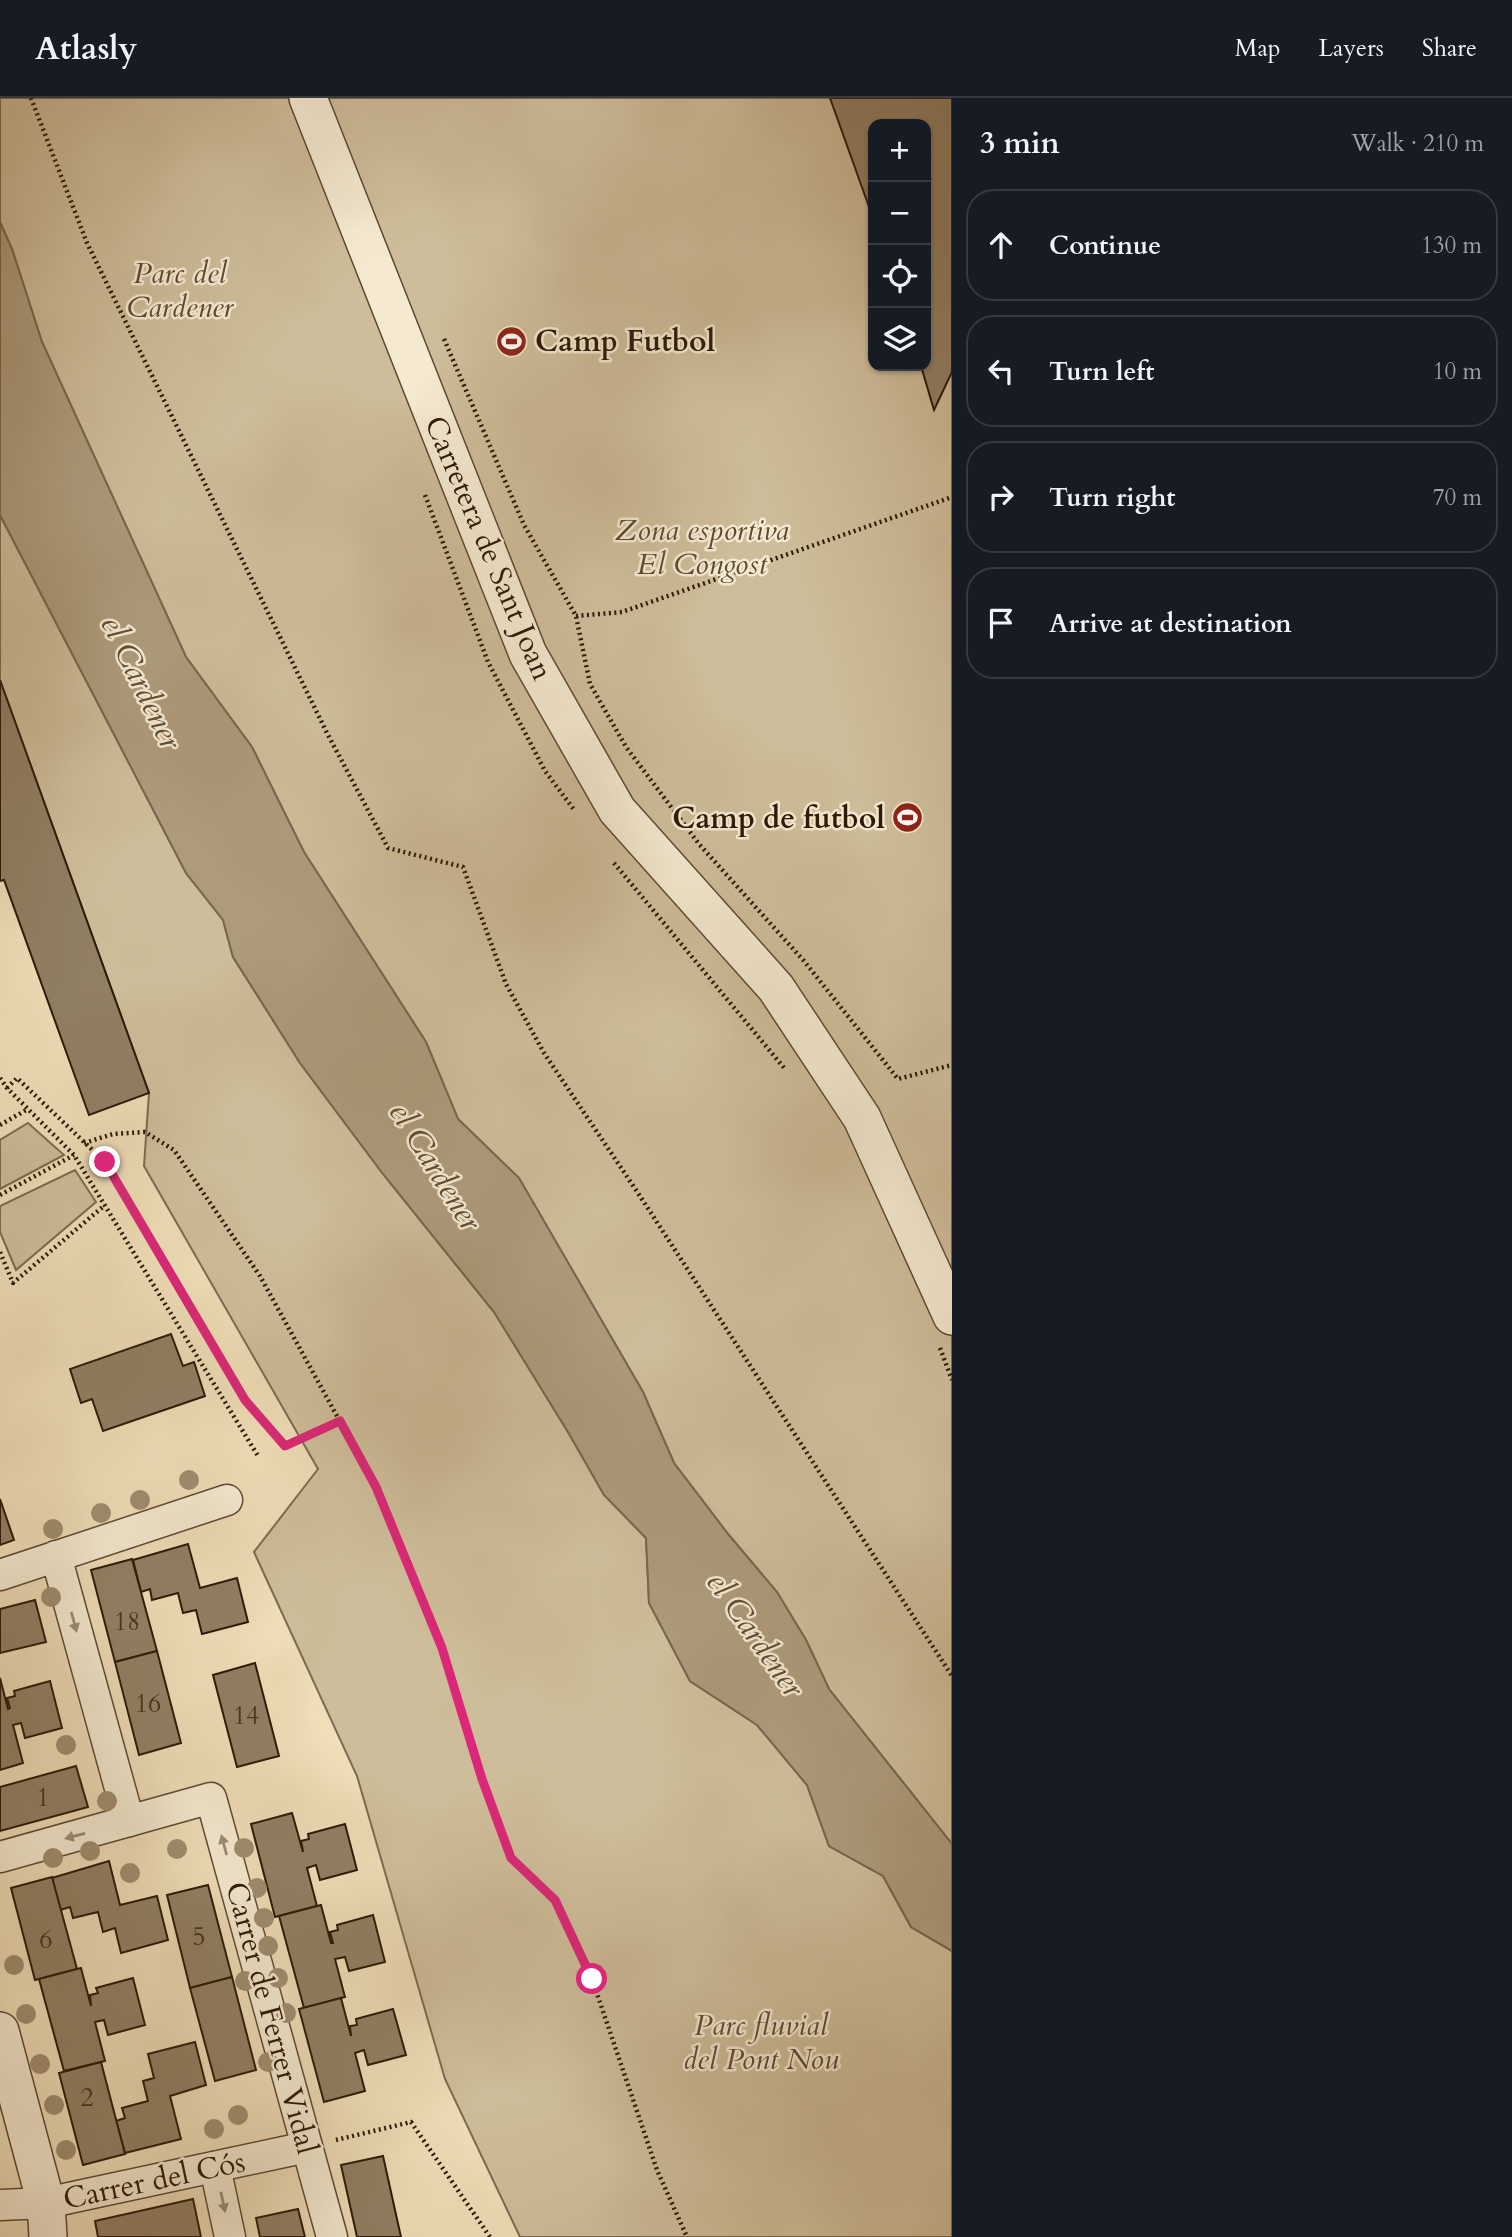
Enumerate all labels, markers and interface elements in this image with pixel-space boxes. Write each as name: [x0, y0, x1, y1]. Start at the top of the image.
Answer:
text: Atlasly: [35, 26, 137, 71]
text: Map: [1235, 32, 1281, 65]
text: Layers: [1319, 32, 1384, 65]
text: Share: [1422, 32, 1477, 65]
map controls: [868, 119, 931, 371]
button: +: [868, 119, 931, 182]
text: 3 min: [980, 123, 1060, 164]
text: Walk · 210 m: [1351, 128, 1484, 159]
button: −: [868, 182, 931, 245]
icon: ahead: [982, 226, 1020, 264]
text: Continue: [1049, 228, 1161, 263]
text: 130 m: [1421, 230, 1482, 261]
button: locate: [868, 245, 931, 308]
park label: Parc del Cardener: [127, 253, 235, 328]
button: layers: [868, 308, 931, 371]
place label: Camp Futbol: [535, 321, 716, 362]
sports icon: Camp Futbol: [495, 324, 529, 358]
icon: left: [982, 352, 1020, 390]
text: Turn left: [1049, 354, 1154, 389]
text: 10 m: [1433, 356, 1482, 387]
street label: Carretera de Sant Joan: [414, 410, 563, 686]
icon: right: [982, 478, 1020, 516]
text: Turn right: [1049, 480, 1176, 515]
text: 70 m: [1433, 482, 1482, 513]
park label: Zona esportiva El Congost: [615, 510, 789, 585]
icon: arrive: [982, 604, 1020, 642]
text: Arrive at destination: [1049, 606, 1292, 641]
water label: el Cardener: [90, 608, 193, 758]
place label: Camp de futbol: [672, 798, 885, 839]
sports icon: Camp de futbol: [891, 801, 925, 835]
water label: el Cardener: [378, 1094, 493, 1241]
route end: [89, 1146, 120, 1177]
water label: el Cardener: [696, 1563, 815, 1707]
house number: 18: [114, 1604, 140, 1639]
one-way arrow: [69, 1611, 80, 1633]
house number: 16: [135, 1686, 161, 1721]
house number: 14: [233, 1698, 259, 1733]
house number: 1: [36, 1780, 50, 1815]
one-way arrow: [64, 1831, 86, 1842]
one-way arrow: [219, 1834, 229, 1855]
street label: Carrer de Ferrer Vidal: [215, 1877, 328, 2159]
house number: 5: [192, 1919, 206, 1954]
house number: 6: [39, 1922, 53, 1957]
route start: [576, 1963, 607, 1994]
park label: Parc fluvial del Pont Nou: [683, 2005, 839, 2080]
house number: 2: [80, 2080, 94, 2115]
street label: Carrer del Cós: [59, 2141, 249, 2220]
one-way arrow: [217, 2191, 228, 2213]

